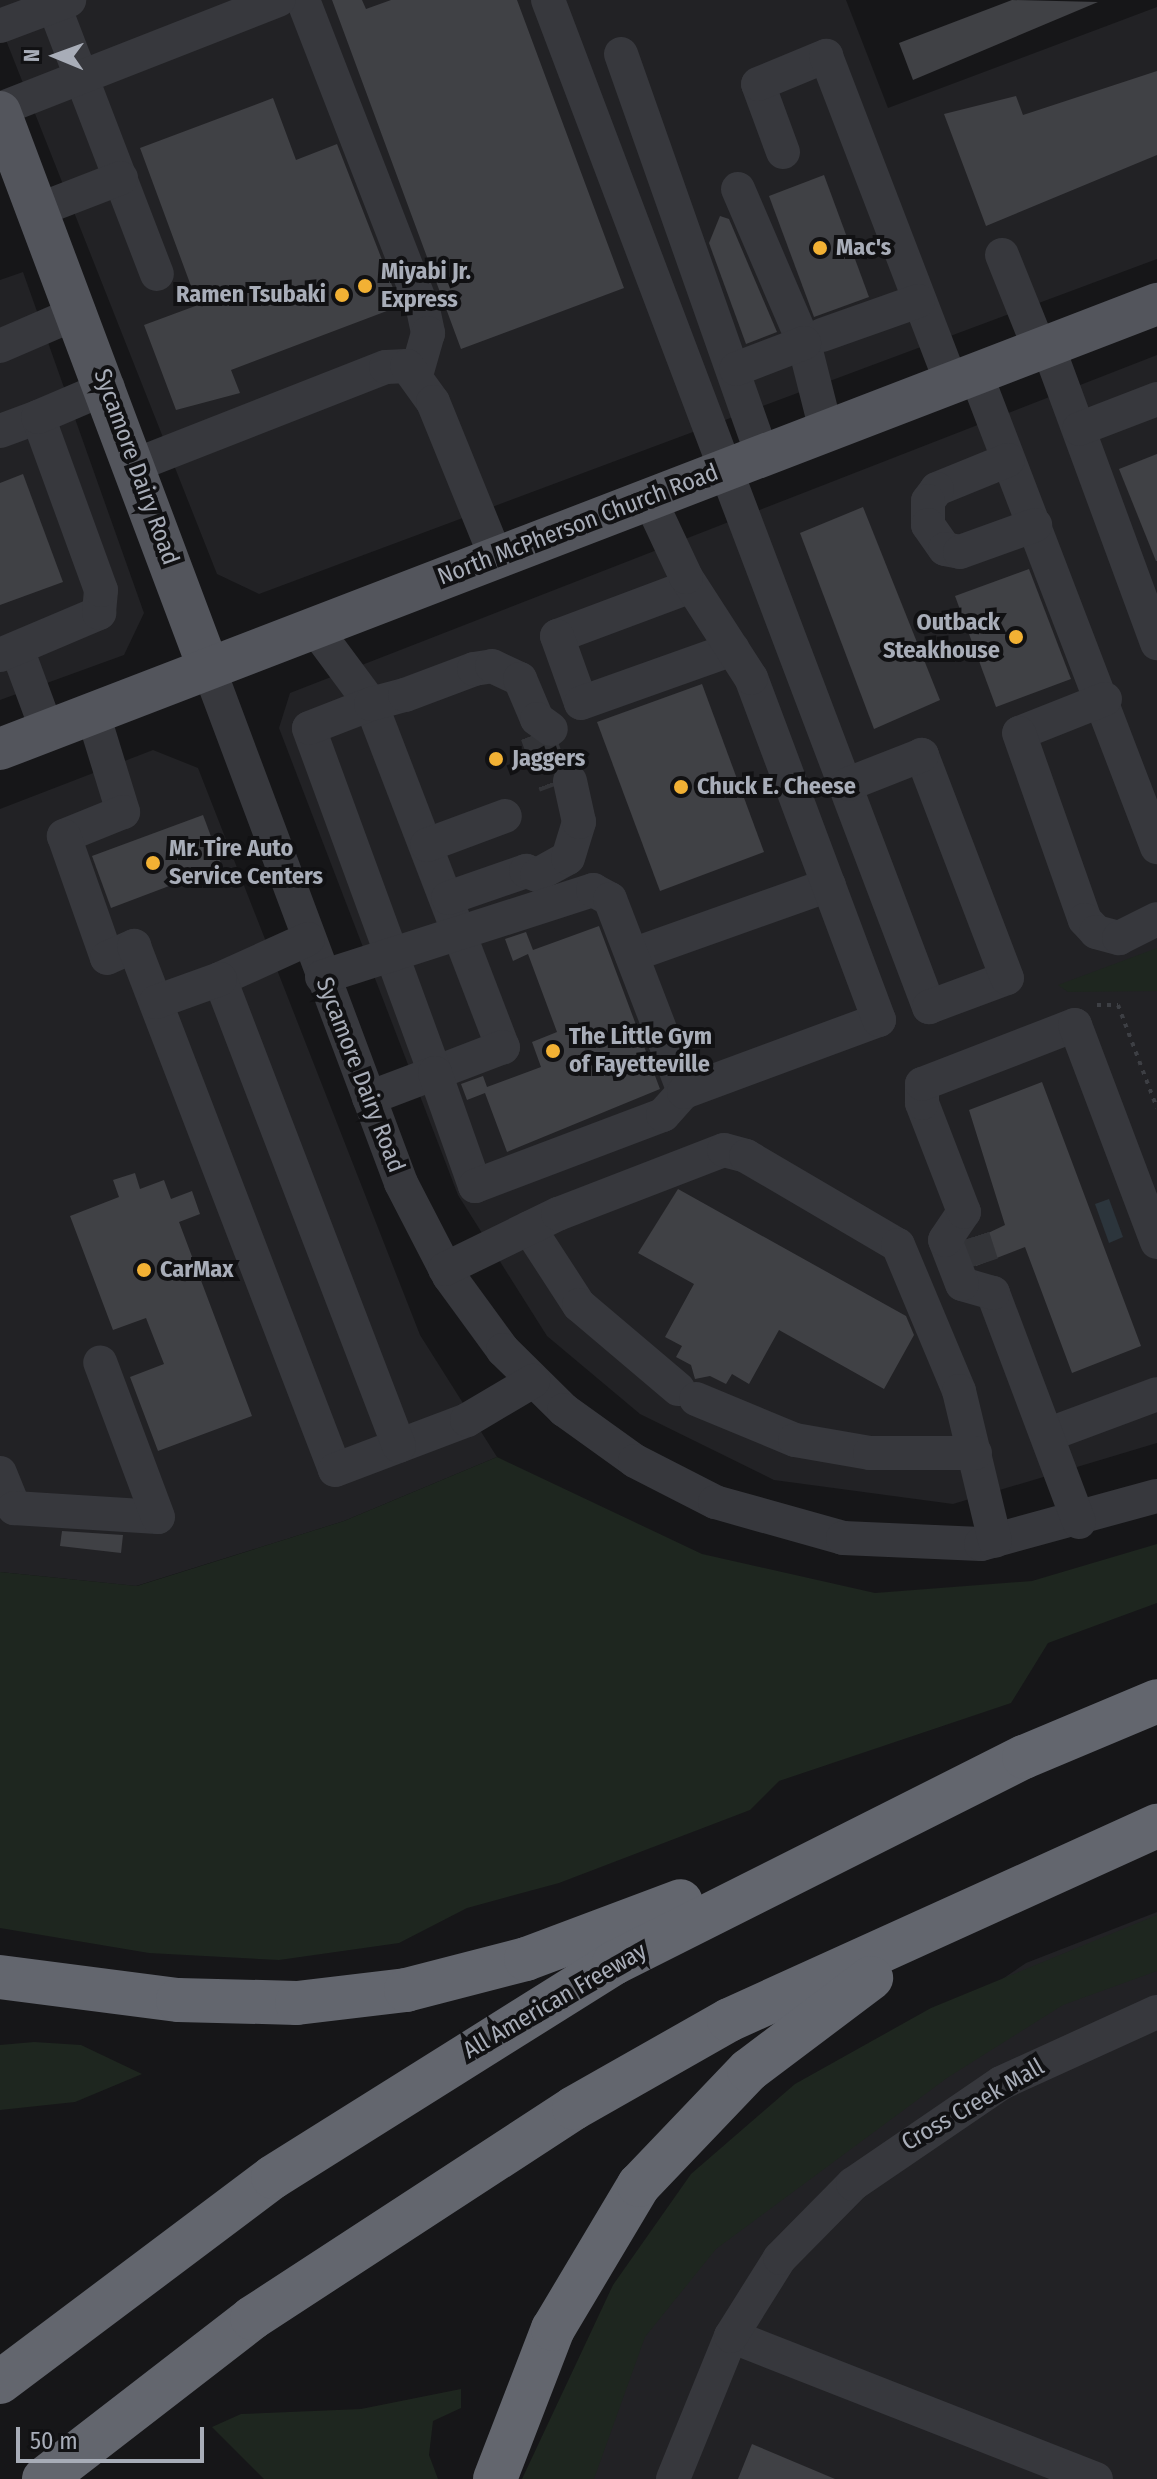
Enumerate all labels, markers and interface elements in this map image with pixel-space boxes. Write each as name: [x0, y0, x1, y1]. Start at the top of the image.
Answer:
north arrow: [16, 16, 96, 96]
text: N: [18, 49, 45, 62]
place label: Mac's: [836, 234, 891, 262]
marker: Mac's: [811, 239, 829, 257]
place label: Miyabi Jr. Express: [381, 258, 471, 314]
marker: Miyabi Jr. Express: [356, 277, 374, 295]
place label: Ramen Tsubaki: [176, 281, 326, 309]
marker: Ramen Tsubaki: [333, 286, 351, 304]
street label: Sycamore Dairy Road: [87, 365, 185, 569]
street label: North McPherson Church Road: [434, 458, 722, 592]
place label: Outback Steakhouse: [883, 609, 1000, 665]
marker: Outback Steakhouse: [1007, 628, 1025, 646]
place label: Jaggers: [512, 745, 585, 773]
marker: Jaggers: [487, 750, 505, 768]
place label: Chuck E. Cheese: [697, 773, 856, 801]
marker: Chuck E. Cheese: [672, 778, 690, 796]
place label: Mr. Tire Auto Service Centers: [169, 835, 323, 891]
marker: Mr. Tire Auto Service Centers: [144, 854, 162, 872]
street label: Sycamore Dairy Road: [310, 974, 410, 1176]
place label: The Little Gym of Fayetteville: [569, 1023, 712, 1079]
marker: The Little Gym of Fayetteville: [544, 1042, 562, 1060]
place label: CarMax: [160, 1256, 234, 1284]
marker: CarMax: [135, 1261, 153, 1279]
street label: All American Freeway: [458, 1937, 652, 2065]
street label: Cross Creek Mall: [897, 2053, 1049, 2157]
scale bar: [20, 2411, 208, 2461]
text: 50 m: [30, 2427, 78, 2455]

